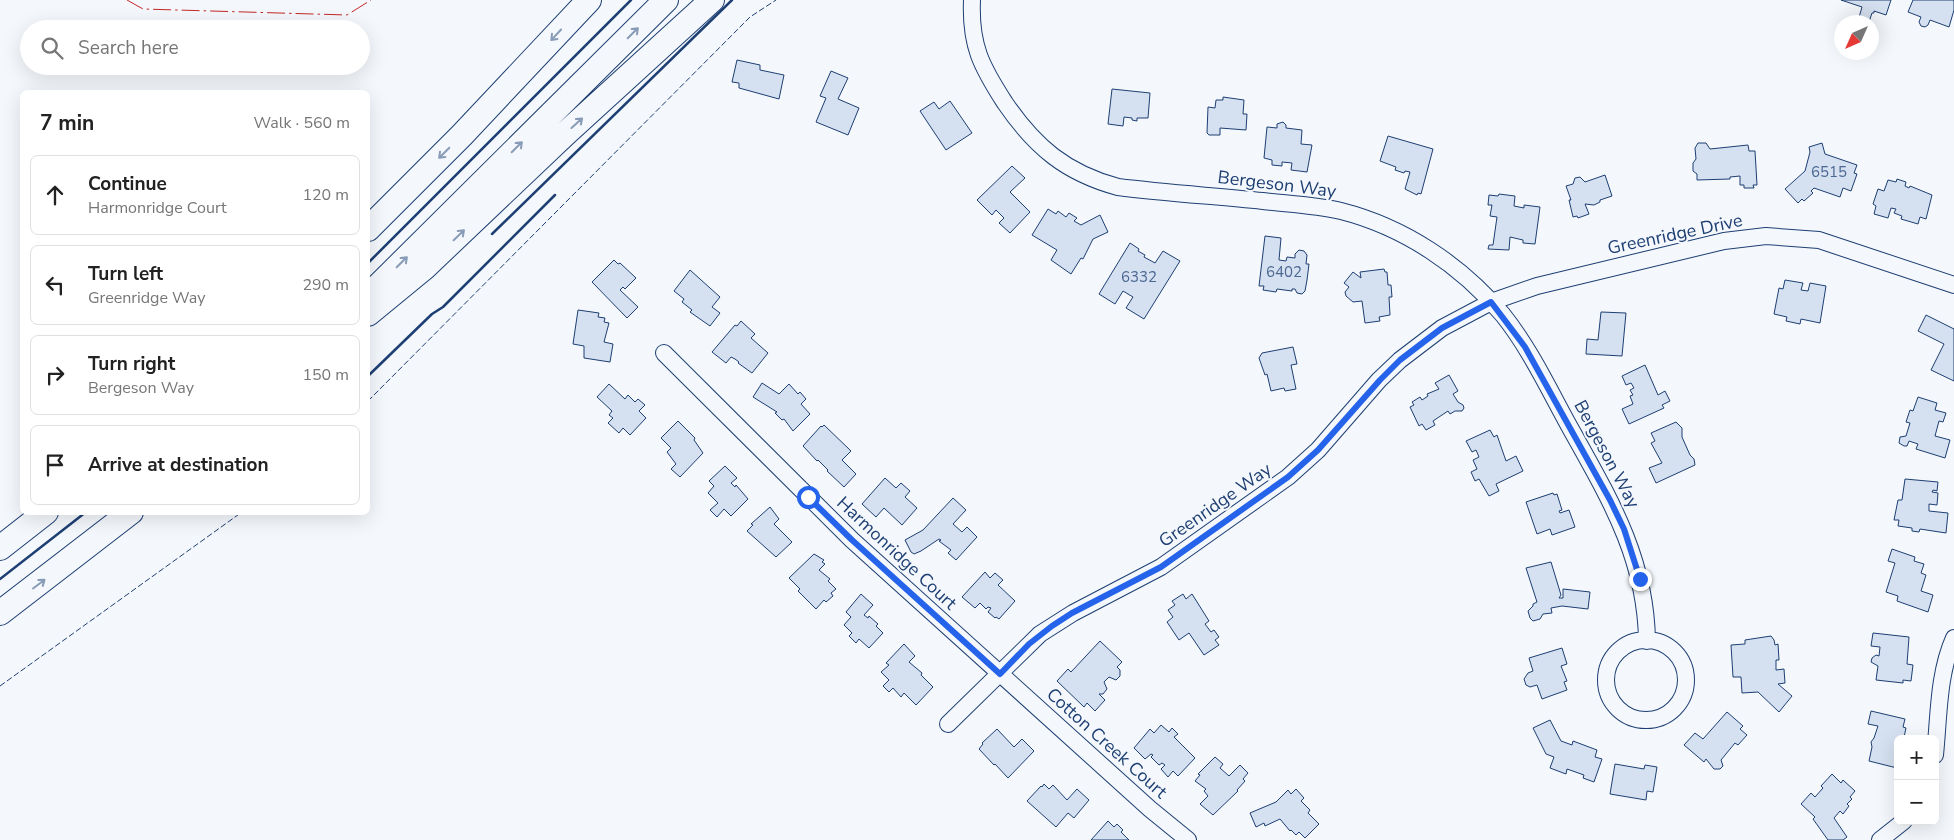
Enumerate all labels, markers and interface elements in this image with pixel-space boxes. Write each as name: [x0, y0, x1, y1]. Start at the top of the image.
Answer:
north arrow: [1834, 15, 1879, 60]
search box: [20, 20, 370, 75]
one-way arrow: [627, 27, 639, 39]
one-way arrow: [550, 29, 562, 42]
icon: search: [38, 34, 66, 62]
text: Search here: [78, 35, 179, 61]
text: 7 min: [40, 109, 94, 137]
text: Walk · 560 m: [254, 112, 350, 134]
one-way arrow: [571, 117, 584, 129]
one-way arrow: [511, 141, 524, 153]
one-way arrow: [438, 147, 450, 159]
house number: 6515: [1811, 162, 1847, 182]
street label: Bergeson Way: [1216, 165, 1338, 203]
text: Continue: [88, 171, 167, 197]
icon: ahead: [41, 181, 69, 209]
text: 120 m: [302, 184, 349, 206]
text: Harmonridge Court: [88, 197, 227, 219]
street label: Greenridge Drive: [1605, 208, 1745, 260]
one-way arrow: [453, 229, 466, 241]
one-way arrow: [396, 255, 408, 268]
text: Turn left: [88, 261, 163, 287]
house number: 6402: [1266, 262, 1302, 282]
house number: 6332: [1121, 267, 1157, 287]
icon: left: [41, 271, 69, 299]
text: 290 m: [302, 274, 349, 296]
text: Greenridge Way: [88, 287, 205, 309]
text: Turn right: [88, 351, 175, 377]
icon: right: [41, 361, 69, 389]
text: 150 m: [302, 364, 349, 386]
text: Bergeson Way: [88, 377, 194, 399]
street label: Bergeson Way: [1568, 396, 1646, 513]
icon: arrive: [41, 451, 69, 479]
text: Arrive at destination: [88, 452, 269, 478]
street label: Greenridge Way: [1154, 457, 1277, 553]
route start: [797, 486, 820, 509]
street label: Harmonridge Court: [832, 491, 963, 615]
route end: [1629, 568, 1652, 591]
one-way arrow: [32, 578, 45, 589]
street label: Cotton Creek Court: [1042, 682, 1173, 804]
map controls: [1894, 735, 1939, 825]
button: +: [1894, 735, 1939, 780]
button: −: [1894, 780, 1939, 825]

